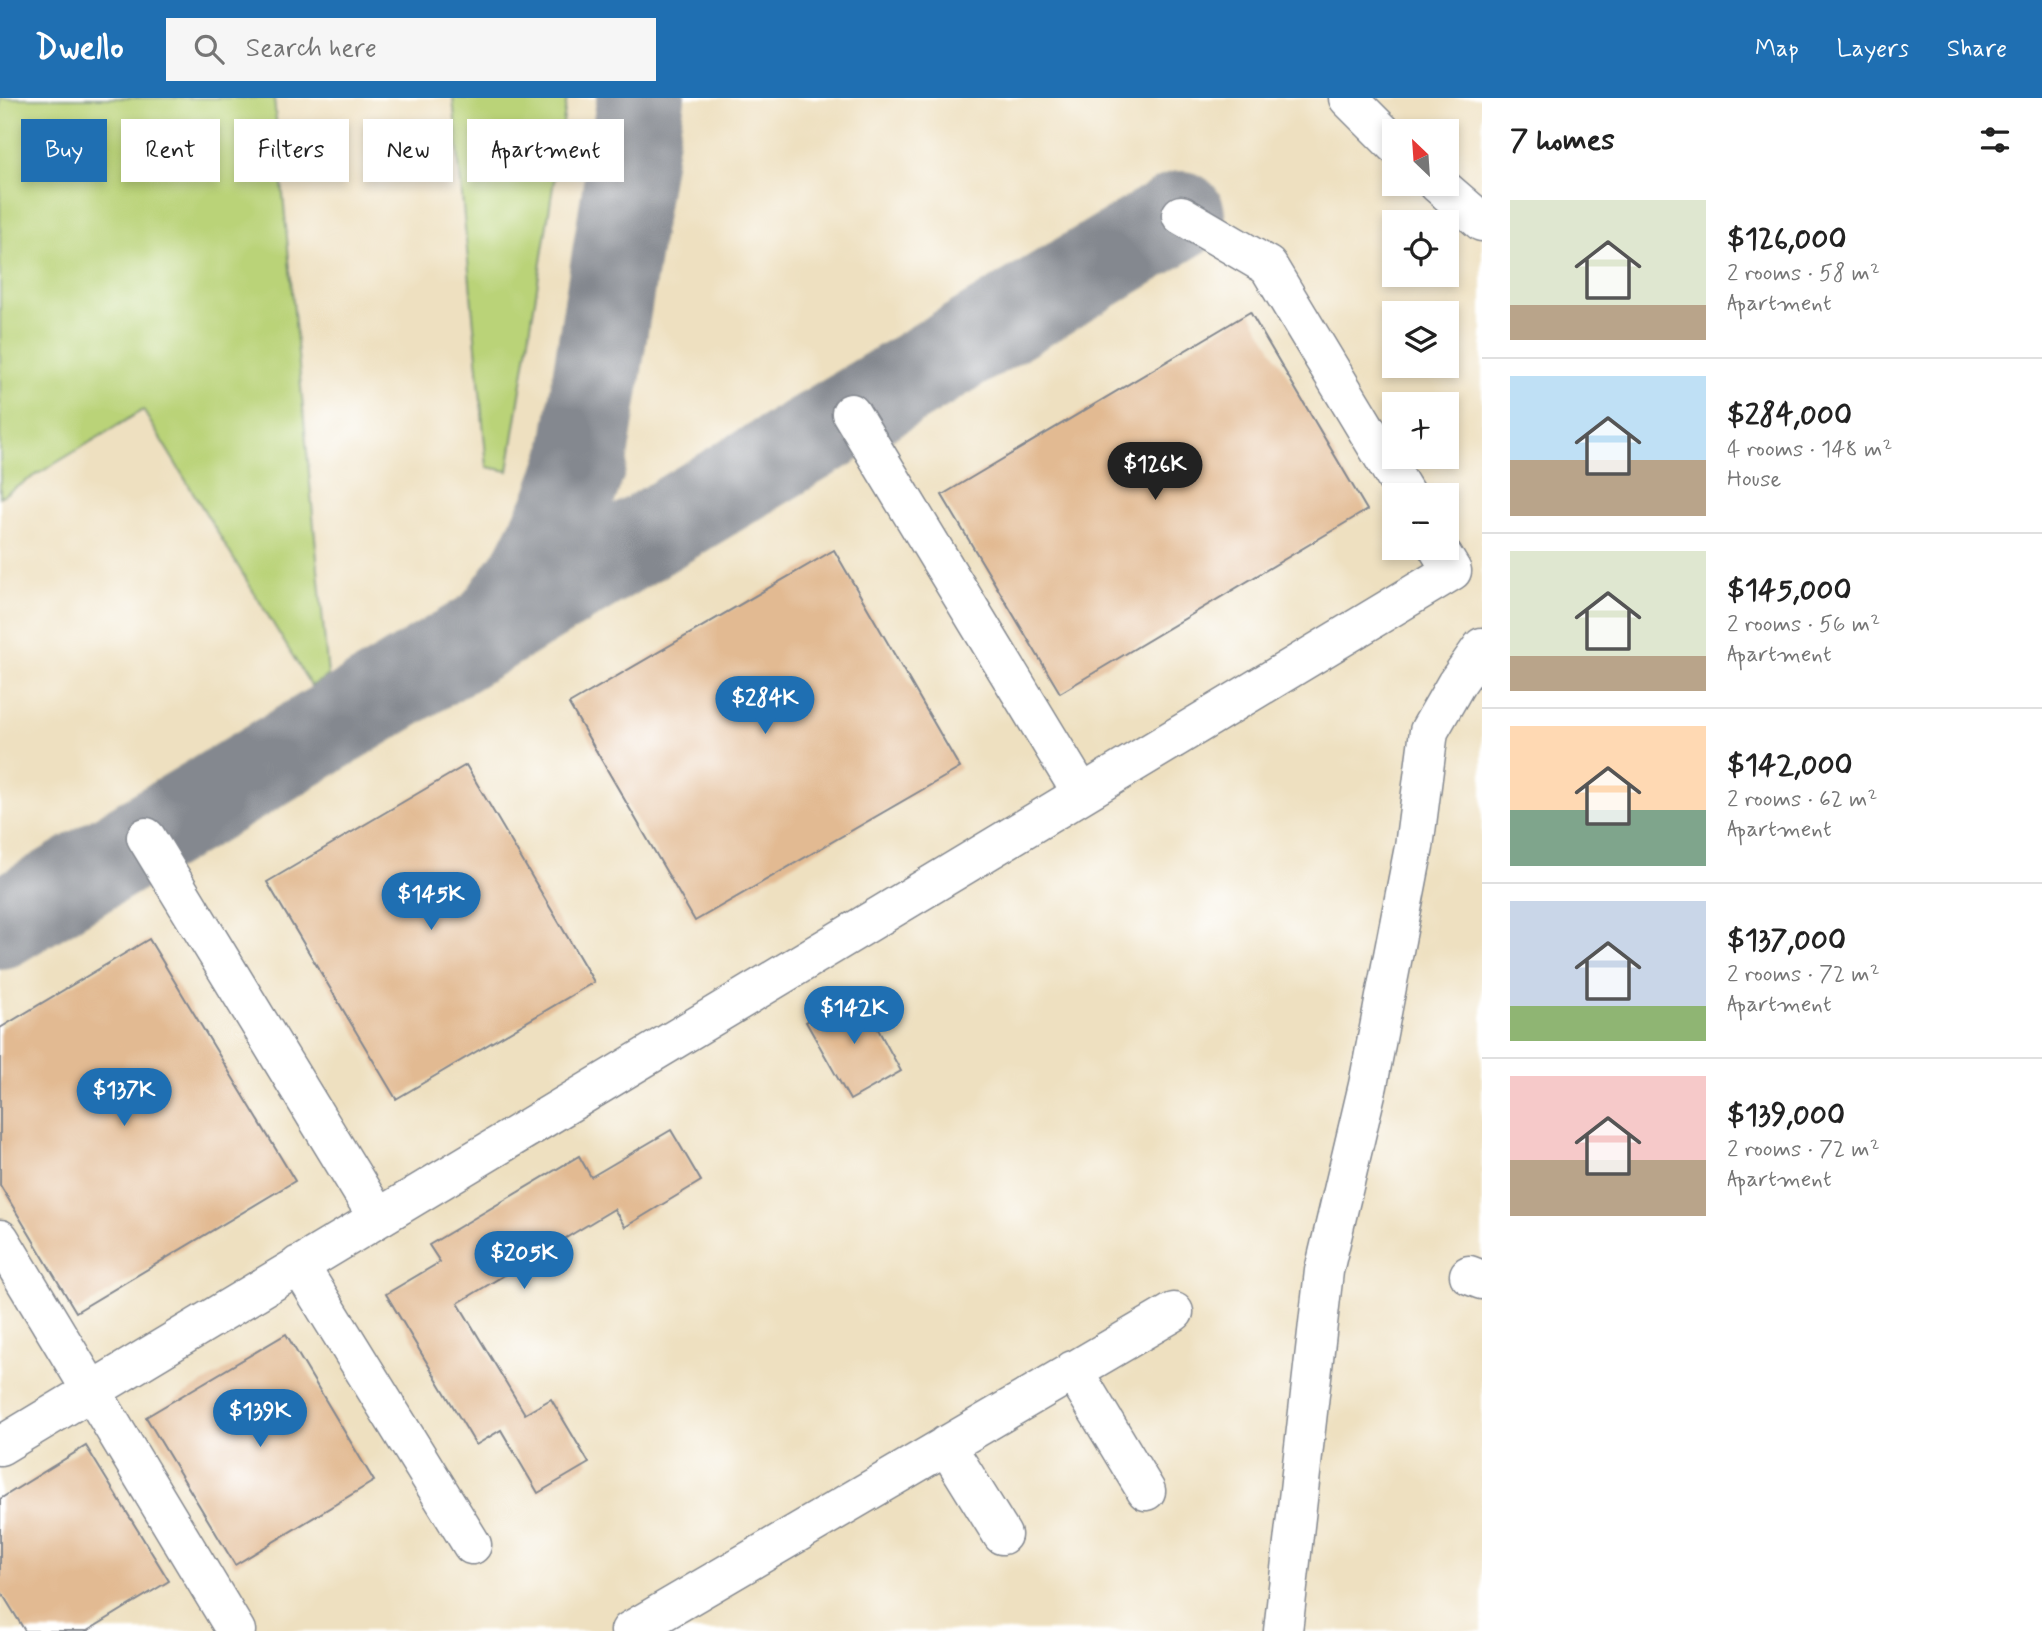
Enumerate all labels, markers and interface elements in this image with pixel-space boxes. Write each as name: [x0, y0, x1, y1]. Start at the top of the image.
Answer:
search box: [166, 18, 656, 81]
text: Dwello: [35, 27, 124, 71]
icon: search: [190, 30, 228, 68]
text: Search here: [246, 32, 377, 66]
text: Map: [1755, 34, 1799, 65]
text: Layers: [1837, 34, 1909, 65]
text: Share: [1947, 34, 2007, 65]
chip: Buy: [21, 119, 107, 182]
chip: Rent: [121, 119, 220, 182]
chip: Filters: [234, 119, 349, 182]
chip: New: [363, 119, 453, 182]
chip: Apartment: [467, 119, 624, 182]
north arrow: [1382, 119, 1460, 196]
map controls: [1382, 119, 1459, 560]
text: 7 homes: [1510, 121, 1615, 160]
icon: filters: [1976, 121, 2014, 159]
button: locate: [1382, 210, 1459, 287]
text: $126,000: [1727, 220, 1847, 259]
icon: home: [1566, 228, 1650, 312]
text: 2 rooms · 58 m²: [1727, 259, 1880, 289]
text: Apartment: [1727, 289, 1832, 319]
button: layers: [1382, 301, 1459, 378]
button: +: [1382, 392, 1459, 469]
text: $284,000: [1727, 396, 1852, 435]
icon: home: [1566, 404, 1650, 488]
text: 4 rooms · 148 m²: [1727, 435, 1892, 465]
pin: $126K: [1106, 442, 1204, 502]
text: $126K: [1123, 450, 1187, 480]
text: House: [1727, 465, 1781, 495]
button: −: [1382, 483, 1459, 560]
text: $145,000: [1727, 571, 1851, 610]
icon: home: [1566, 579, 1650, 663]
text: 2 rooms · 56 m²: [1727, 610, 1880, 640]
text: Apartment: [1727, 640, 1832, 670]
pin: $284K: [716, 676, 814, 736]
text: $284K: [731, 684, 799, 714]
text: $142,000: [1727, 746, 1853, 785]
icon: home: [1566, 754, 1650, 838]
text: 2 rooms · 62 m²: [1727, 785, 1878, 815]
text: Apartment: [1727, 815, 1832, 845]
pin: $145K: [382, 872, 480, 932]
text: $145K: [398, 880, 464, 910]
text: $137,000: [1727, 921, 1846, 960]
icon: home: [1566, 929, 1650, 1013]
text: 2 rooms · 72 m²: [1727, 960, 1880, 990]
pin: $142K: [805, 986, 903, 1046]
text: Apartment: [1727, 990, 1832, 1020]
text: $142K: [820, 994, 888, 1024]
pin: $137K: [75, 1068, 173, 1128]
text: $137K: [93, 1076, 155, 1106]
text: $139,000: [1727, 1096, 1845, 1135]
icon: home: [1566, 1104, 1650, 1188]
text: 2 rooms · 72 m²: [1727, 1135, 1880, 1165]
text: Apartment: [1727, 1165, 1832, 1195]
pin: $205K: [475, 1232, 573, 1291]
text: $205K: [491, 1239, 557, 1269]
pin: $139K: [211, 1390, 309, 1449]
text: $139K: [229, 1397, 291, 1427]

